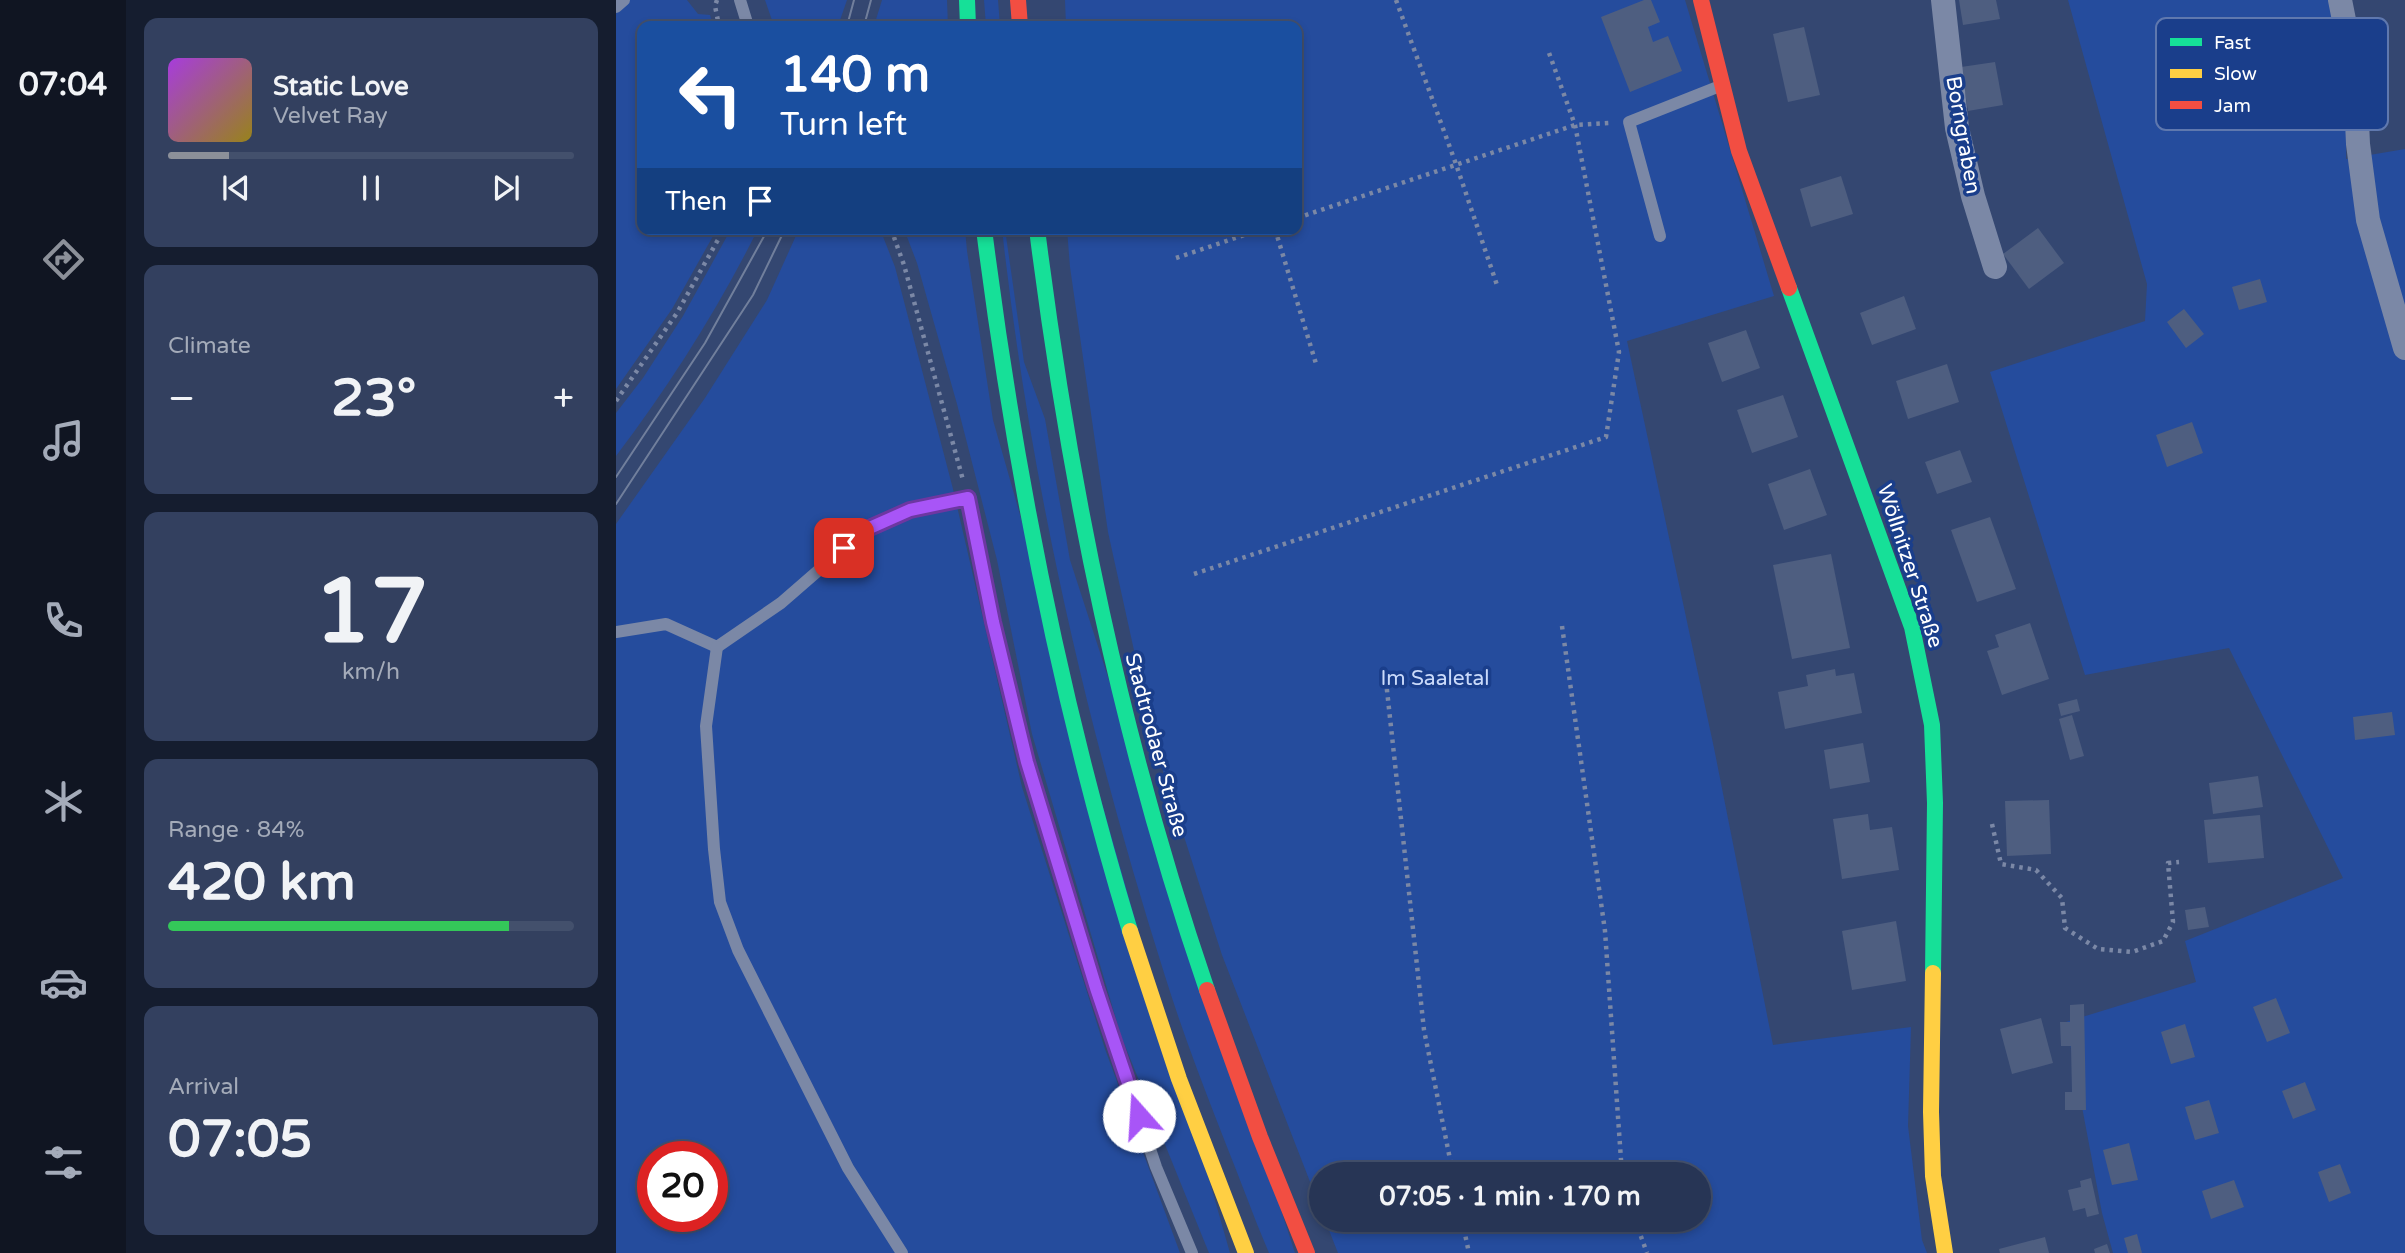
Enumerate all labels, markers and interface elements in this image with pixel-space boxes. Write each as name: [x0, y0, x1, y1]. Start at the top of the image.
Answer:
legend: [2156, 18, 2388, 130]
text: Fast: [2214, 32, 2251, 54]
text: 140 m: [780, 46, 930, 105]
icon: left: [665, 49, 756, 140]
text: Slow: [2214, 63, 2257, 85]
text: 07:04: [19, 66, 107, 104]
text: Static Love: [273, 71, 409, 102]
street label: Borngraben: [1940, 74, 1986, 196]
text: Jam: [2214, 95, 2251, 117]
text: Velvet Ray: [273, 102, 388, 130]
text: Turn left: [780, 106, 907, 144]
icon: previous: [217, 169, 255, 207]
icon: pause: [352, 169, 390, 207]
icon: next: [487, 169, 525, 207]
icon: arrive: [741, 182, 779, 220]
text: Then: [665, 186, 727, 217]
icon: directions: [39, 235, 88, 284]
text: Climate: [168, 332, 251, 360]
text: 23°: [331, 367, 416, 430]
text: −: [168, 376, 195, 422]
text: +: [553, 376, 574, 422]
icon: music: [39, 416, 88, 465]
street label: Wöllnitzer Straße: [1872, 481, 1948, 651]
pin: [814, 518, 874, 578]
icon: arrive: [825, 529, 863, 567]
text: 17: [314, 557, 428, 667]
icon: phone: [39, 596, 88, 645]
street label: Stadtrodaer Straße: [1119, 650, 1193, 840]
text: km/h: [342, 658, 400, 686]
park label: Im Saaletal: [1380, 666, 1490, 691]
icon: climate: [39, 777, 88, 826]
text: Range · 84%: [168, 816, 304, 844]
text: 420 km: [168, 851, 356, 914]
icon: car: [39, 958, 88, 1007]
text: Arrival: [168, 1073, 239, 1101]
position arrow: [1102, 1079, 1176, 1153]
text: 07:05: [168, 1108, 312, 1171]
icon: filters: [39, 1138, 88, 1187]
speed limit sign: 20: [637, 1141, 728, 1232]
text: 07:05 · 1 min · 170 m: [1379, 1181, 1641, 1212]

